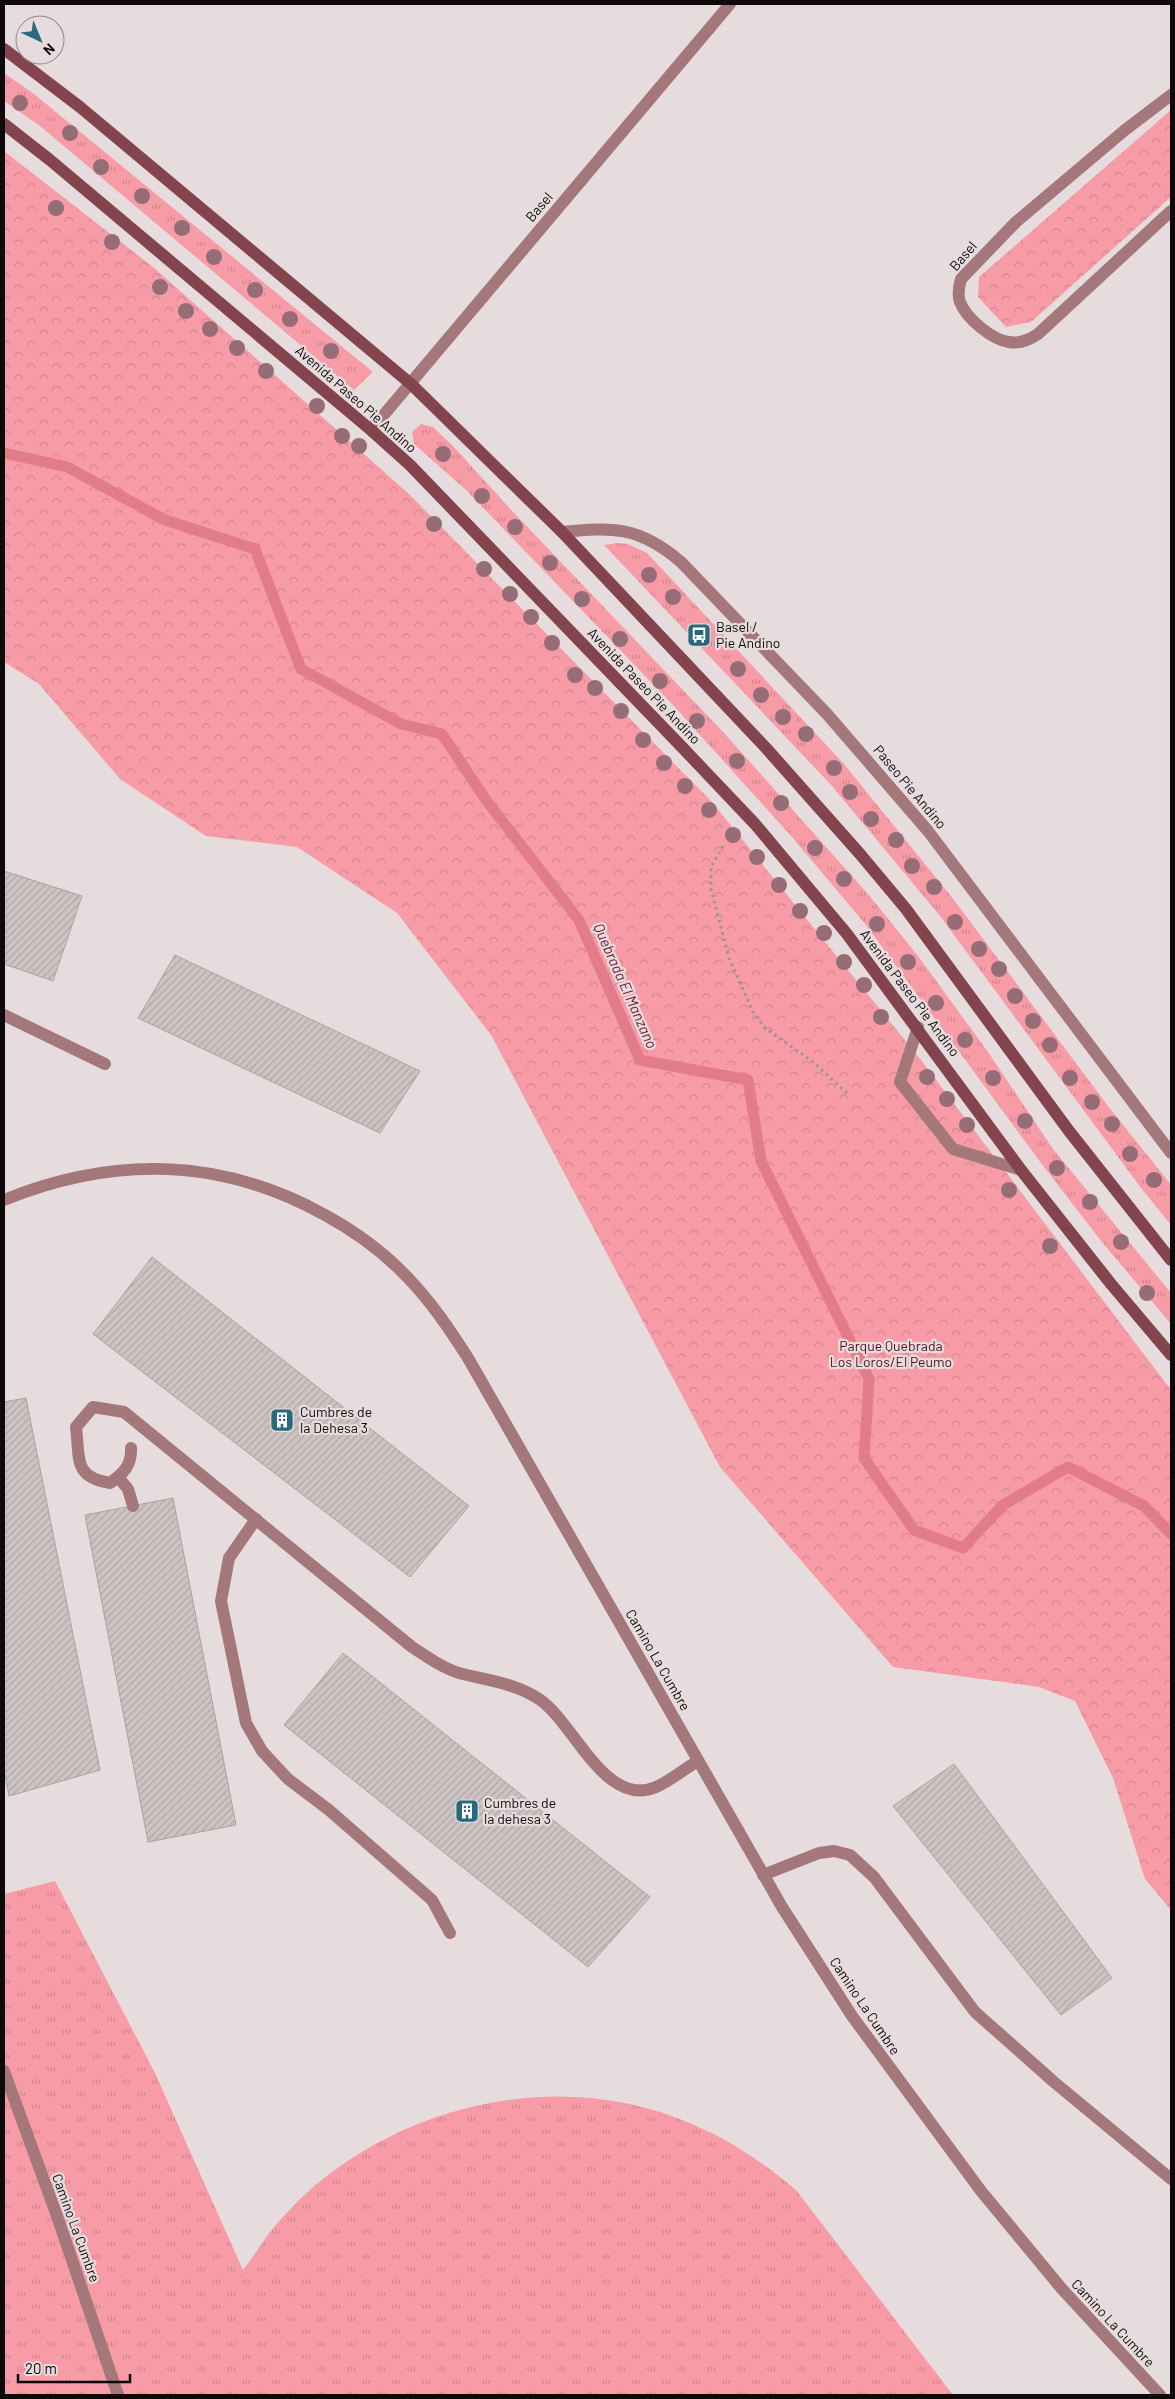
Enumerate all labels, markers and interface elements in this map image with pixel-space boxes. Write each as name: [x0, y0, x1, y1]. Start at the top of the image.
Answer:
north arrow: [15, 15, 65, 65]
text: N: [40, 40, 59, 59]
street label: Basel: [521, 188, 556, 225]
street label: Basel: [945, 237, 980, 274]
street label: Avenida Paseo Pie Andino: [292, 341, 420, 456]
place label: Basel / Pie Andino: [716, 618, 780, 651]
bus stop icon: Basel / Pie Andino: [686, 622, 712, 648]
street label: Avenida Paseo Pie Andino: [584, 624, 704, 747]
street label: Paseo Pie Andino: [870, 741, 950, 832]
water label: Quebrada El Manzano: [590, 920, 662, 1051]
street label: Avenida Paseo Pie Andino: [857, 926, 964, 1060]
park label: Parque Quebrada Los Loros/El Peumo: [830, 1337, 952, 1370]
place label: Cumbres de la Dehesa 3: [300, 1403, 372, 1436]
building icon: Cumbres de la Dehesa 3: [269, 1407, 295, 1433]
street label: Camino La Cumbre: [623, 1606, 694, 1713]
place label: Cumbres de la dehesa 3: [484, 1794, 556, 1827]
building icon: Cumbres de la dehesa 3: [454, 1798, 480, 1824]
street label: Camino La Cumbre: [826, 1954, 904, 2058]
street label: Camino La Cumbre: [49, 2171, 104, 2284]
street label: Camino La Cumbre: [1068, 2275, 1159, 2370]
scale bar: [18, 2352, 130, 2384]
text: 20 m: [25, 2359, 57, 2377]

